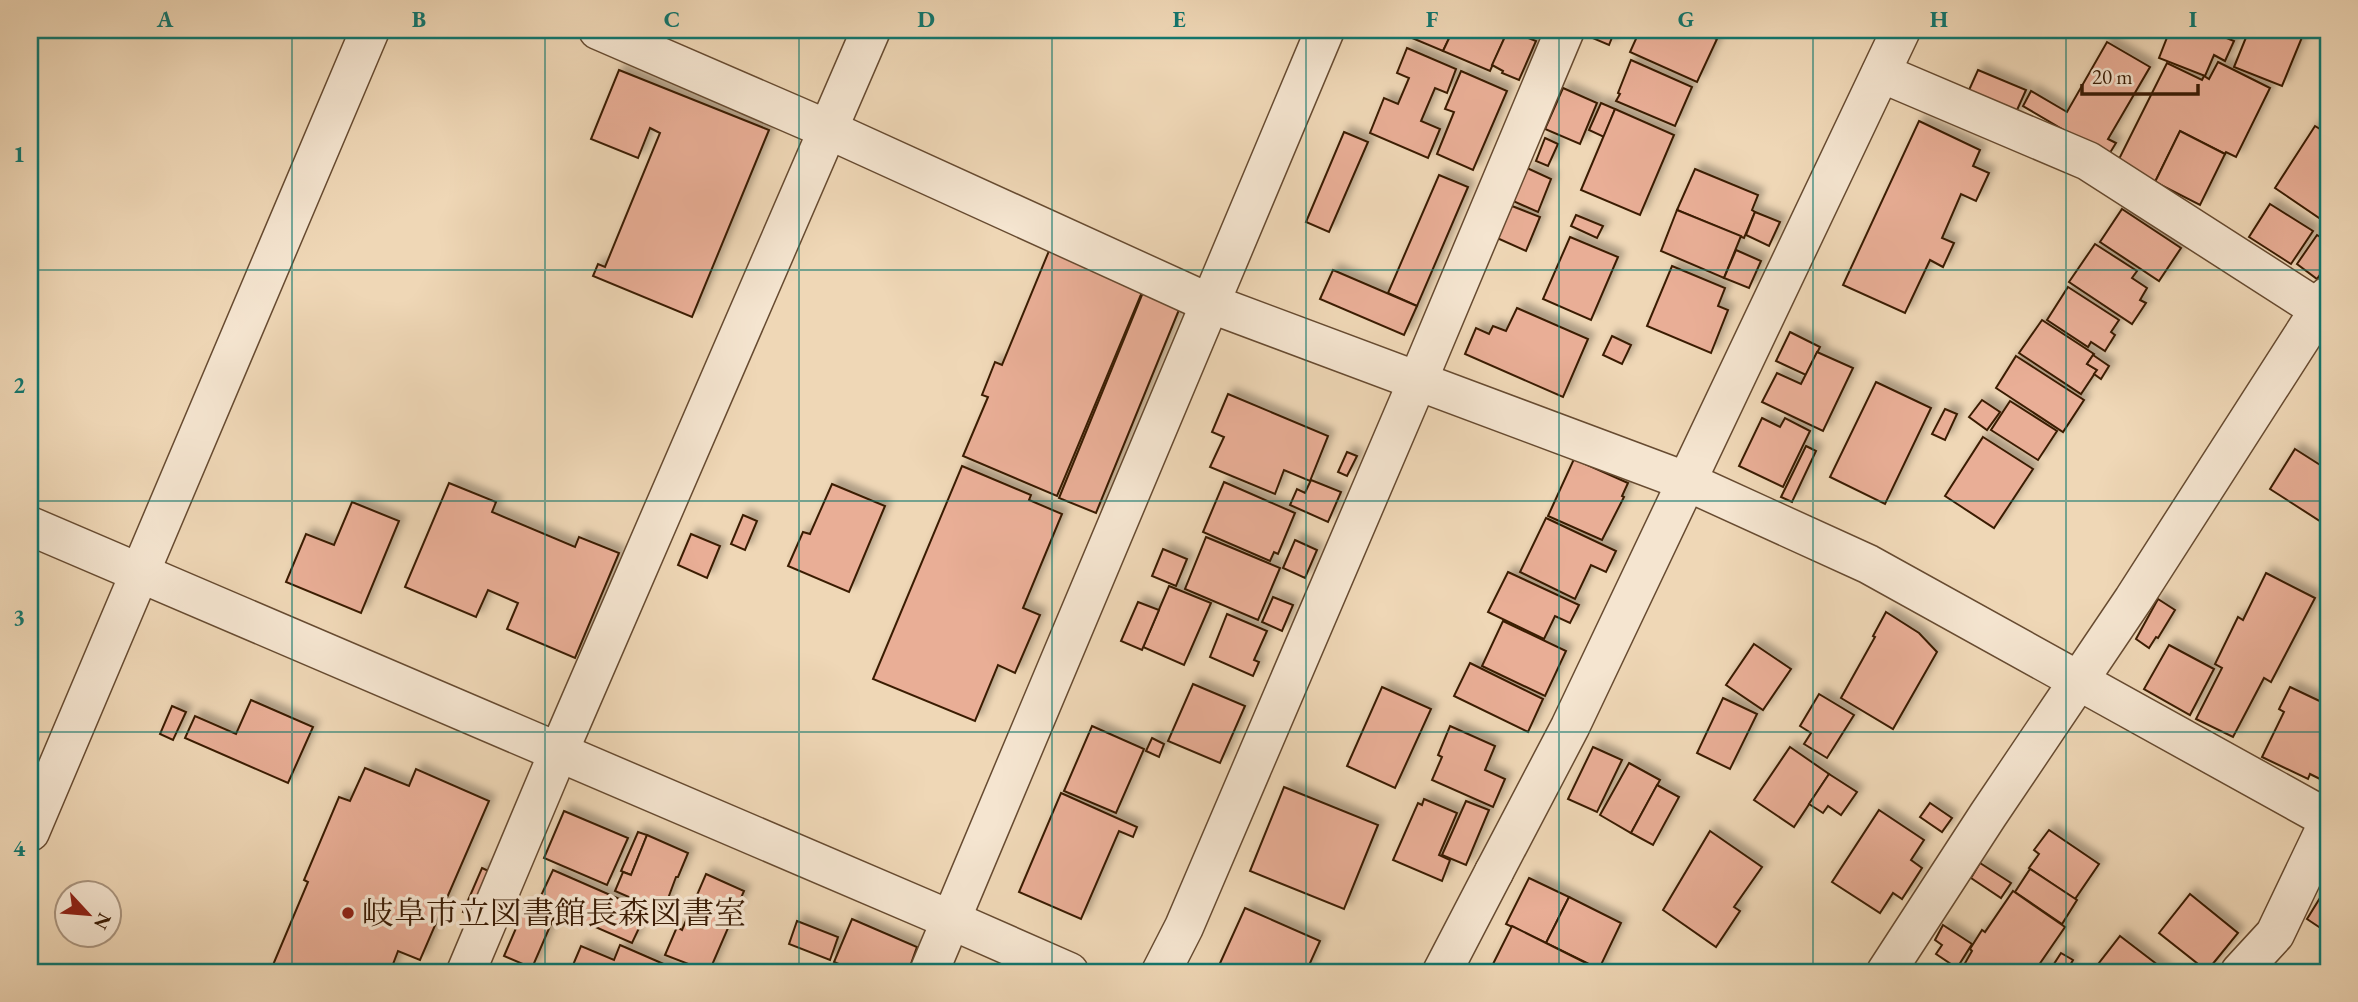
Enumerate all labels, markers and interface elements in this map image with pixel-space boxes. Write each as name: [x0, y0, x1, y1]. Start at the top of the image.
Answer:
text: A: [156, 4, 174, 34]
text: B: [412, 4, 426, 34]
text: C: [664, 4, 680, 34]
text: D: [917, 4, 935, 34]
text: E: [1172, 4, 1186, 34]
text: F: [1426, 4, 1439, 34]
text: G: [1678, 4, 1694, 34]
text: H: [1930, 4, 1948, 34]
text: I: [2189, 4, 2197, 34]
scale bar: [2082, 52, 2197, 96]
text: 20 m: [2092, 63, 2133, 90]
text: 1: [13, 139, 25, 169]
text: 2: [13, 370, 25, 400]
text: 3: [13, 602, 25, 632]
text: 4: [13, 833, 26, 863]
north arrow: [52, 880, 122, 950]
place label: 岐阜市立図書館長森図書室: [362, 892, 746, 934]
marker: 岐阜市立図書館長森図書室: [340, 905, 356, 921]
text: N: [88, 909, 117, 934]

